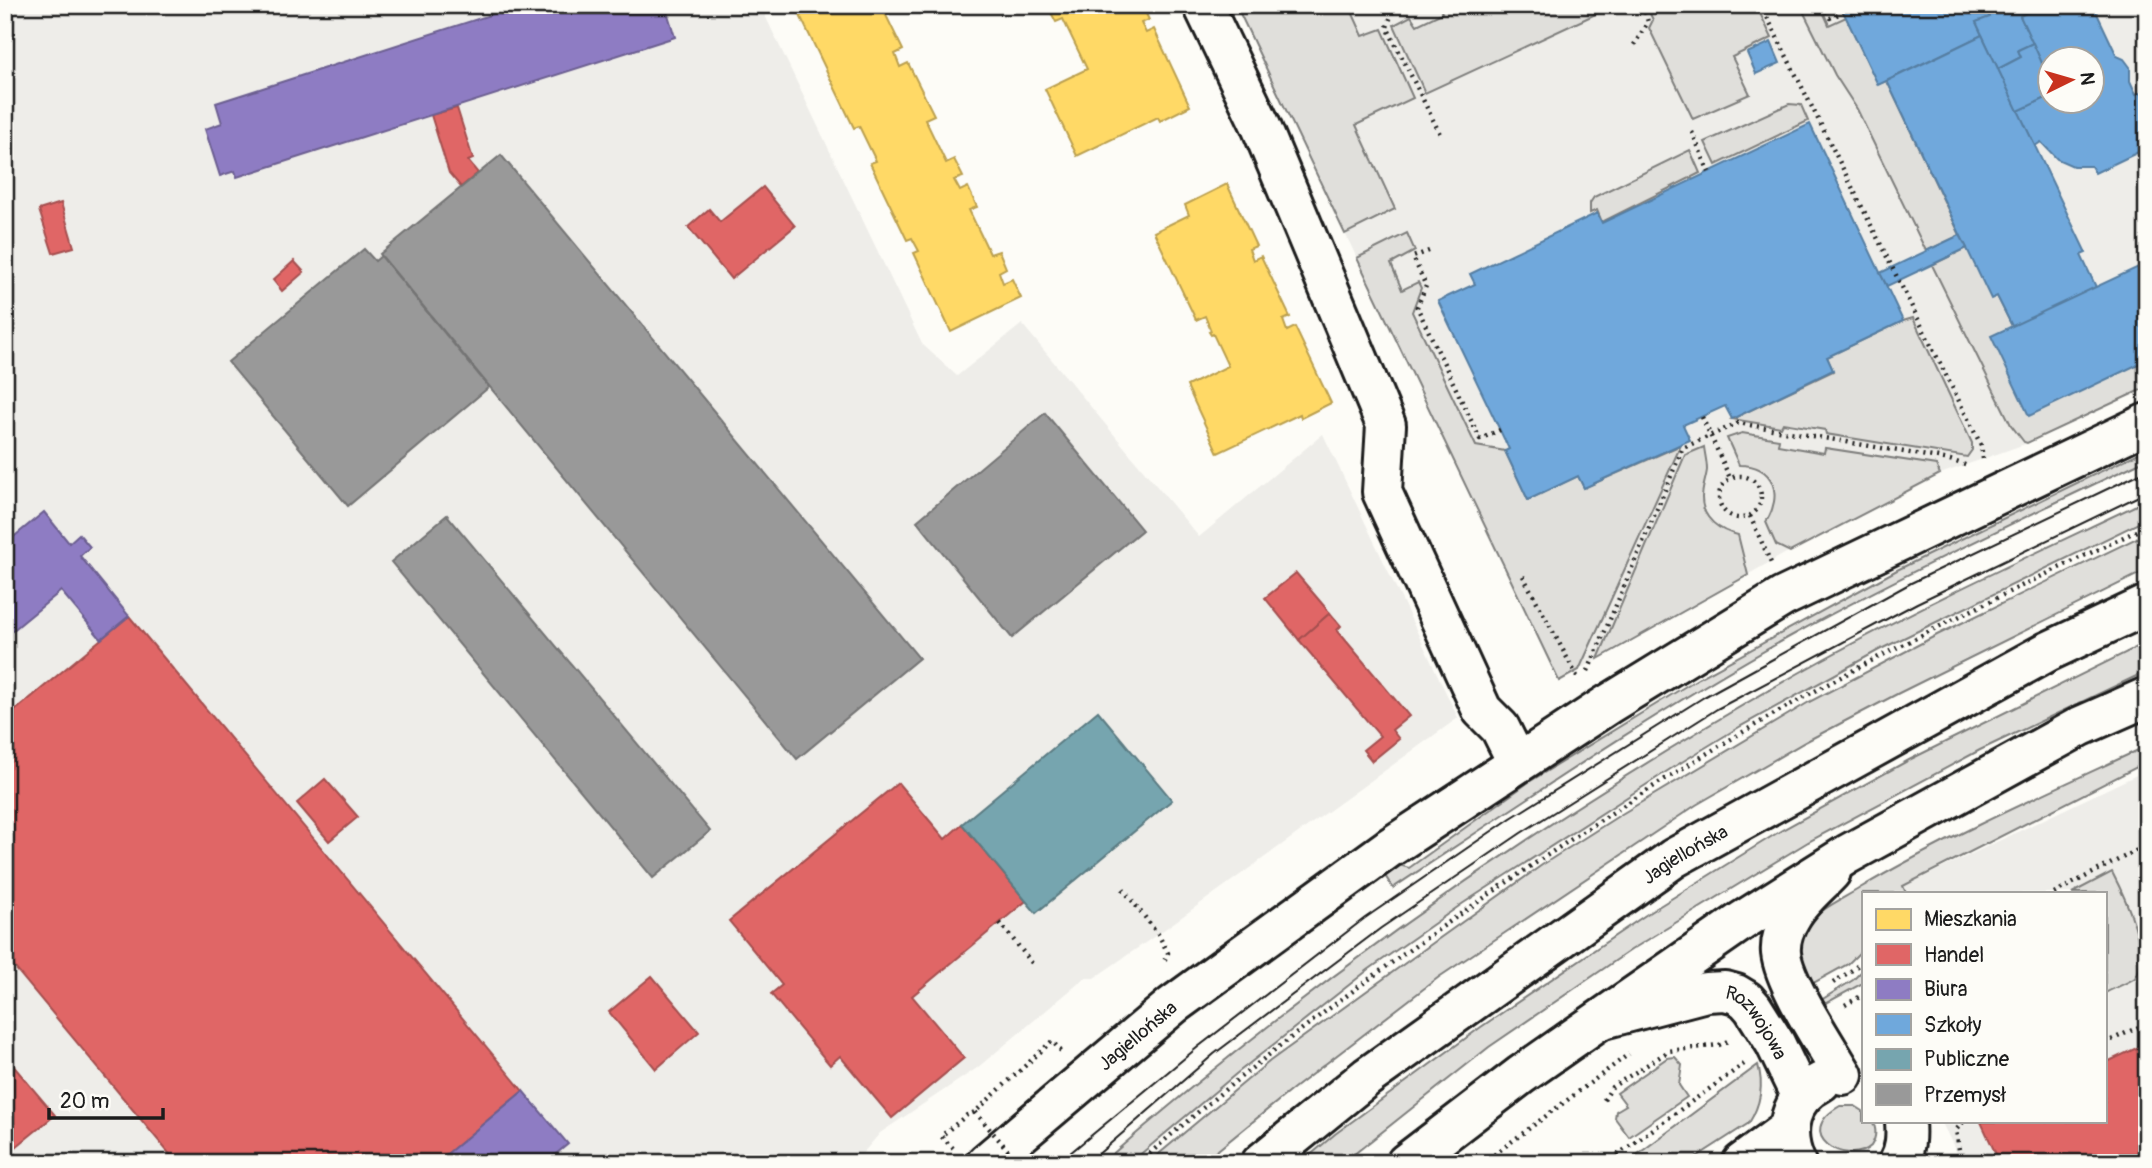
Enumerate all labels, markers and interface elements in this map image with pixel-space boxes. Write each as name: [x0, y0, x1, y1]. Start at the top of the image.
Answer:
north arrow: [2036, 46, 2106, 116]
text: N: [2074, 71, 2099, 86]
street label: Jagiellońska: [1638, 820, 1732, 890]
legend: [1862, 892, 2106, 1122]
text: Mieszkania: [1924, 906, 2017, 933]
text: Handel: [1924, 942, 1984, 969]
text: Biura: [1924, 976, 1967, 1003]
street label: Rozwojowa: [1723, 981, 1792, 1064]
street label: Jagiellońska: [1094, 996, 1182, 1076]
text: Szkoły: [1924, 1012, 1981, 1039]
text: Publiczne: [1924, 1046, 2010, 1073]
scale bar: [49, 1077, 163, 1121]
text: Przemysł: [1924, 1082, 2007, 1109]
text: 20 m: [60, 1088, 109, 1115]

